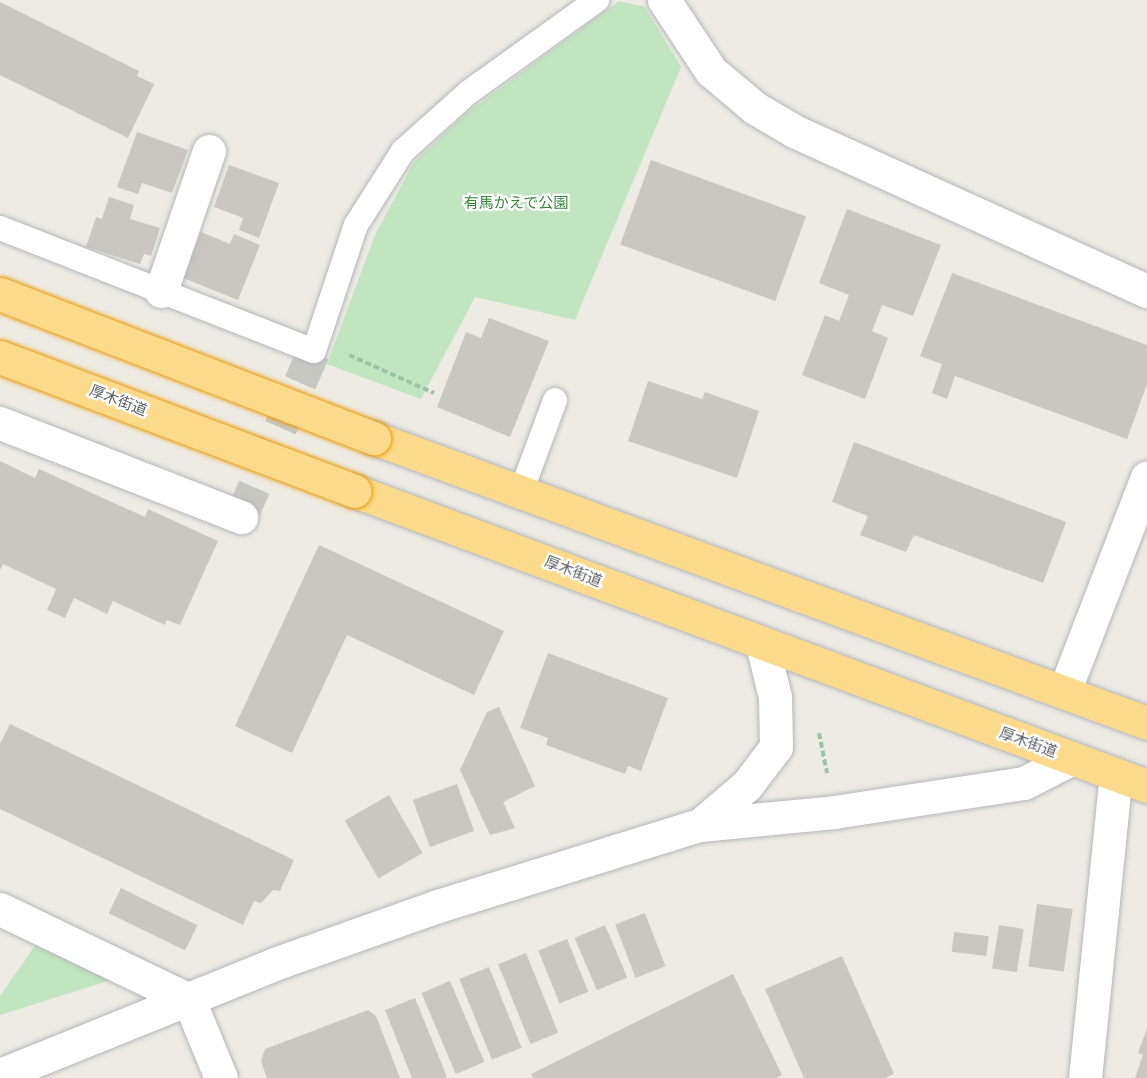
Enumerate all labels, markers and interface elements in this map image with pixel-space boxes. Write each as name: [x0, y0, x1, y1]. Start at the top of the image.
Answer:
park label: 有馬かえで公園: [464, 195, 568, 213]
street label: 厚木街道: [87, 382, 149, 420]
street label: 厚木街道: [542, 553, 604, 591]
street label: 厚木街道: [997, 724, 1059, 762]

